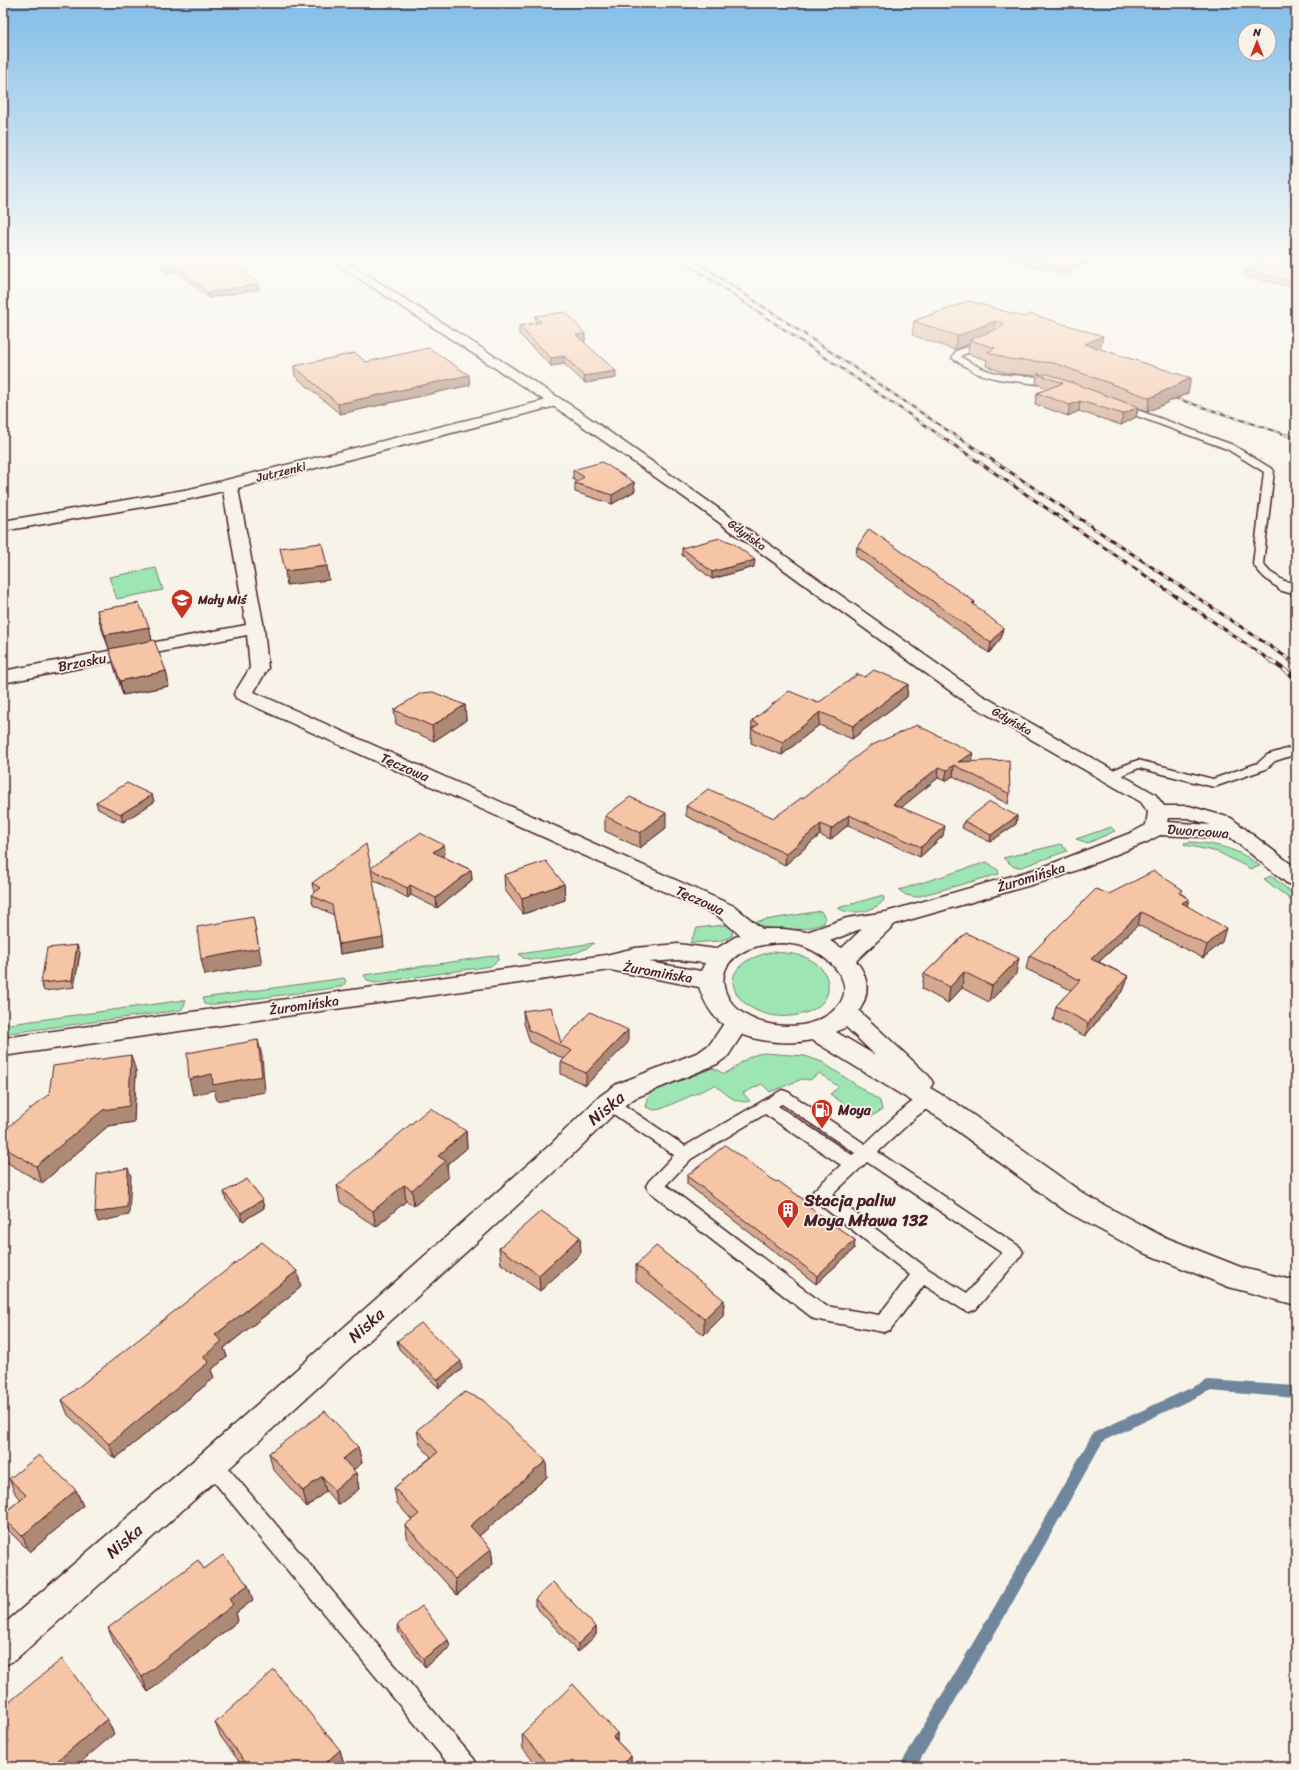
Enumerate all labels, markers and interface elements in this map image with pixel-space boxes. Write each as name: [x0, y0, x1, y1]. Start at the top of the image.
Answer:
north arrow: [1237, 22, 1277, 62]
text: N: [1252, 23, 1261, 42]
street label: Jutrzenki: [253, 455, 309, 489]
street label: Gdyńska: [723, 513, 771, 557]
school or university icon: Mały Miś: [169, 587, 195, 620]
place label: Mały Miś: [197, 589, 248, 611]
street label: Brzasku: [56, 645, 109, 679]
street label: Gdyńska: [988, 701, 1036, 741]
street label: Tęczowa: [376, 746, 434, 790]
street label: Dworcowa: [1166, 817, 1230, 846]
street label: Żuromińska: [994, 855, 1068, 900]
street label: Tęczowa: [671, 878, 729, 923]
street label: Żuromińska: [621, 954, 695, 991]
street label: Żuromińska: [268, 988, 341, 1023]
street label: Niska: [580, 1083, 632, 1133]
fuel station icon: Moya: [809, 1097, 835, 1130]
place label: Moya: [837, 1098, 872, 1123]
place label: Stacja paliw Moya Mława 132: [803, 1185, 928, 1235]
building icon: Stacja paliw Moya Mława 132: [775, 1197, 801, 1230]
street label: Niska: [340, 1300, 392, 1350]
street label: Niska: [98, 1516, 150, 1566]

